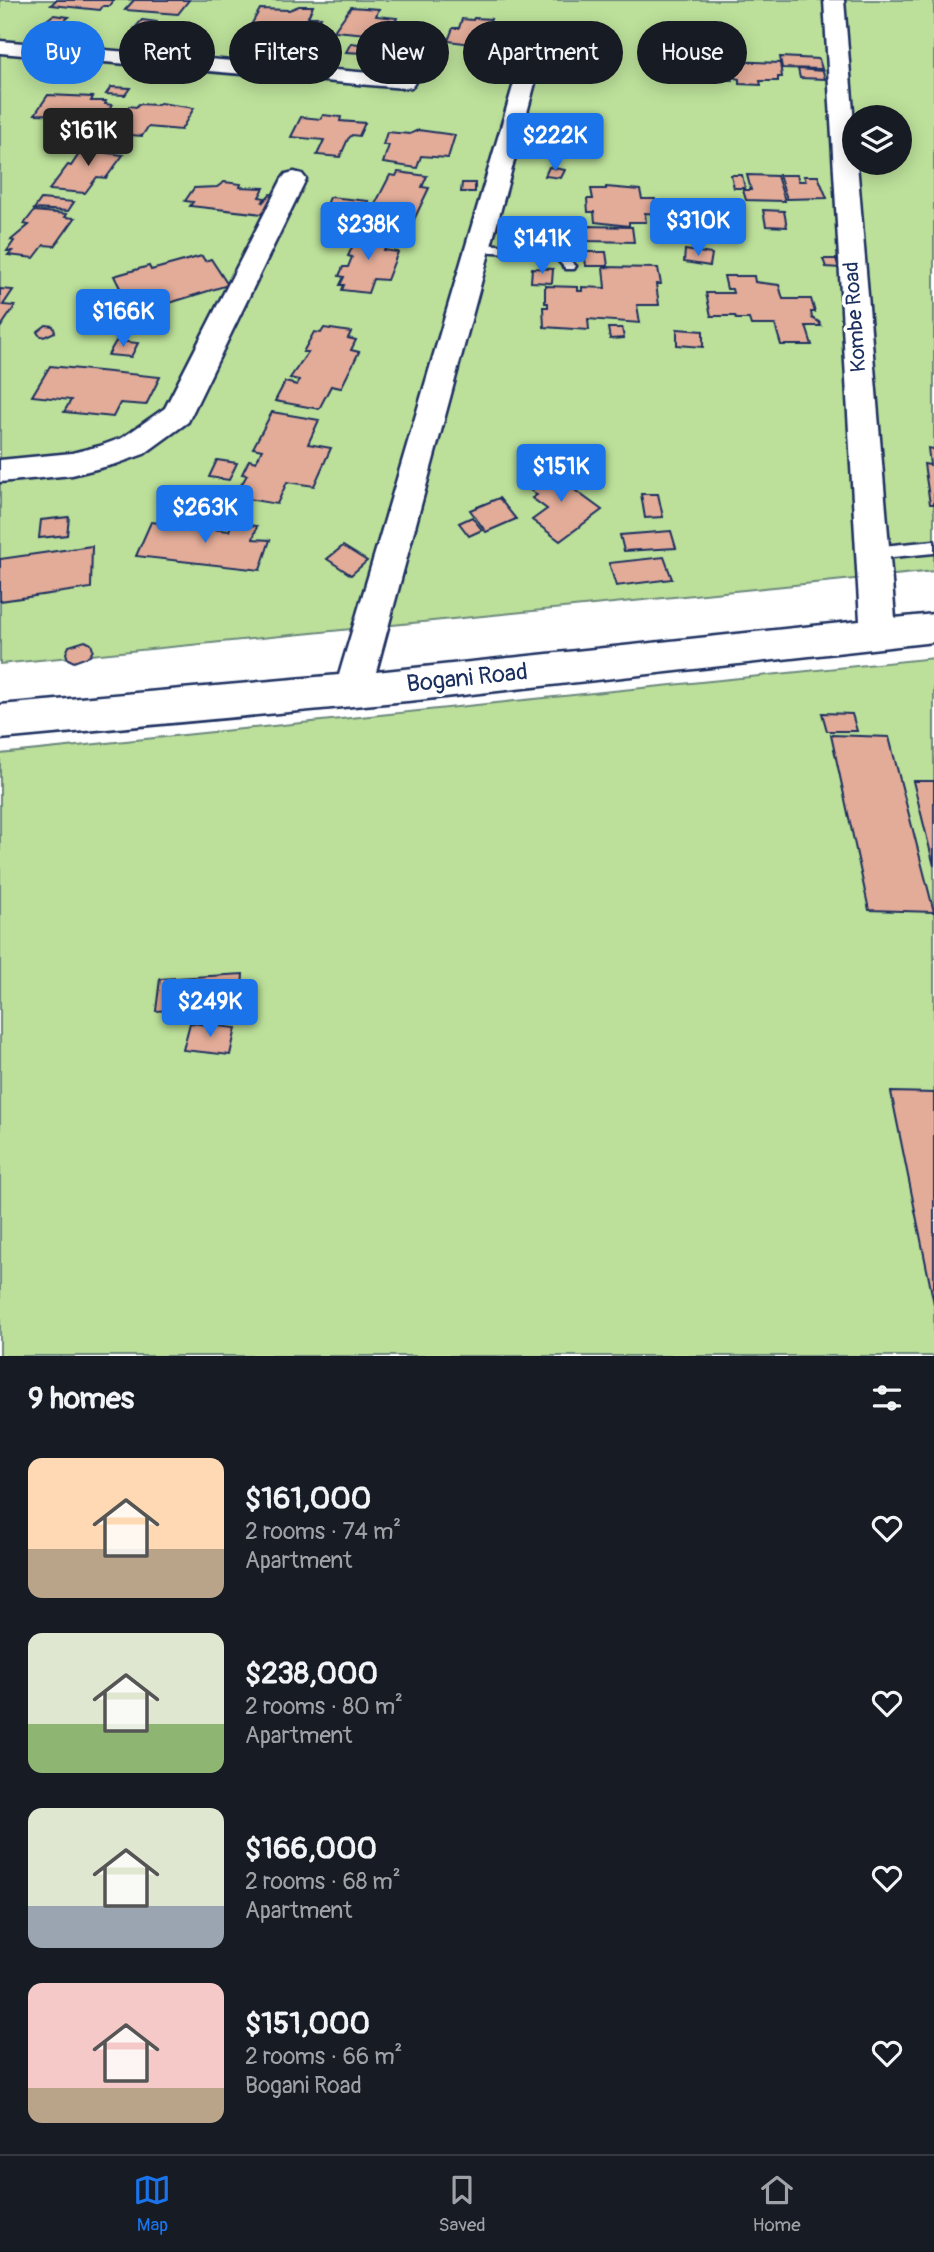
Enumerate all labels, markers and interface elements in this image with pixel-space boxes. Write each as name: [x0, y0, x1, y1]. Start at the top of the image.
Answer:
chip: Buy: [21, 21, 105, 84]
chip: Rent: [119, 21, 215, 84]
chip: Filters: [229, 21, 342, 84]
chip: New: [356, 21, 449, 84]
chip: Apartment: [463, 21, 623, 84]
chip: House: [637, 21, 747, 84]
map controls: [842, 105, 912, 175]
button: layers: [842, 105, 912, 175]
pin: $161K: [39, 108, 137, 168]
pin: $222K: [506, 114, 604, 173]
text: $161K: [59, 116, 117, 145]
text: $222K: [523, 121, 587, 150]
pin: $310K: [649, 198, 747, 258]
pin: $238K: [319, 202, 417, 262]
text: $310K: [666, 206, 730, 235]
text: $238K: [337, 210, 399, 239]
pin: $141K: [493, 216, 591, 276]
text: $141K: [513, 224, 571, 253]
street label: Kombe Road: [838, 261, 872, 373]
pin: $166K: [74, 290, 172, 349]
text: $166K: [92, 297, 154, 326]
pin: $151K: [512, 444, 610, 504]
text: $151K: [533, 452, 589, 481]
pin: $263K: [156, 486, 254, 545]
text: $263K: [172, 493, 238, 522]
street label: Bogani Road: [405, 657, 529, 699]
pin: $249K: [161, 979, 259, 1039]
text: $249K: [178, 987, 242, 1016]
icon: filters: [868, 1379, 906, 1417]
text: 9 homes: [28, 1380, 134, 1417]
text: $161,000: [245, 1480, 371, 1517]
icon: home: [84, 1486, 168, 1570]
icon: heart: [868, 1509, 906, 1547]
text: 2 rooms · 74 m²: [245, 1517, 401, 1546]
text: Apartment: [245, 1546, 352, 1575]
text: $238,000: [245, 1655, 378, 1692]
icon: home: [84, 1661, 168, 1745]
icon: heart: [868, 1684, 906, 1722]
text: 2 rooms · 80 m²: [245, 1692, 403, 1721]
text: Apartment: [245, 1721, 352, 1750]
text: $166,000: [245, 1830, 377, 1867]
icon: home: [84, 1836, 168, 1920]
icon: heart: [868, 1859, 906, 1897]
text: 2 rooms · 68 m²: [245, 1867, 401, 1896]
text: Apartment: [245, 1896, 352, 1925]
text: $151,000: [245, 2005, 370, 2042]
icon: home: [84, 2011, 168, 2095]
icon: heart: [868, 2034, 906, 2072]
text: 2 rooms · 66 m²: [245, 2042, 402, 2071]
text: Bogani Road: [245, 2071, 362, 2100]
tab: Map: [133, 2171, 171, 2237]
tab: Saved: [438, 2171, 486, 2237]
tab: Home: [753, 2171, 801, 2237]

